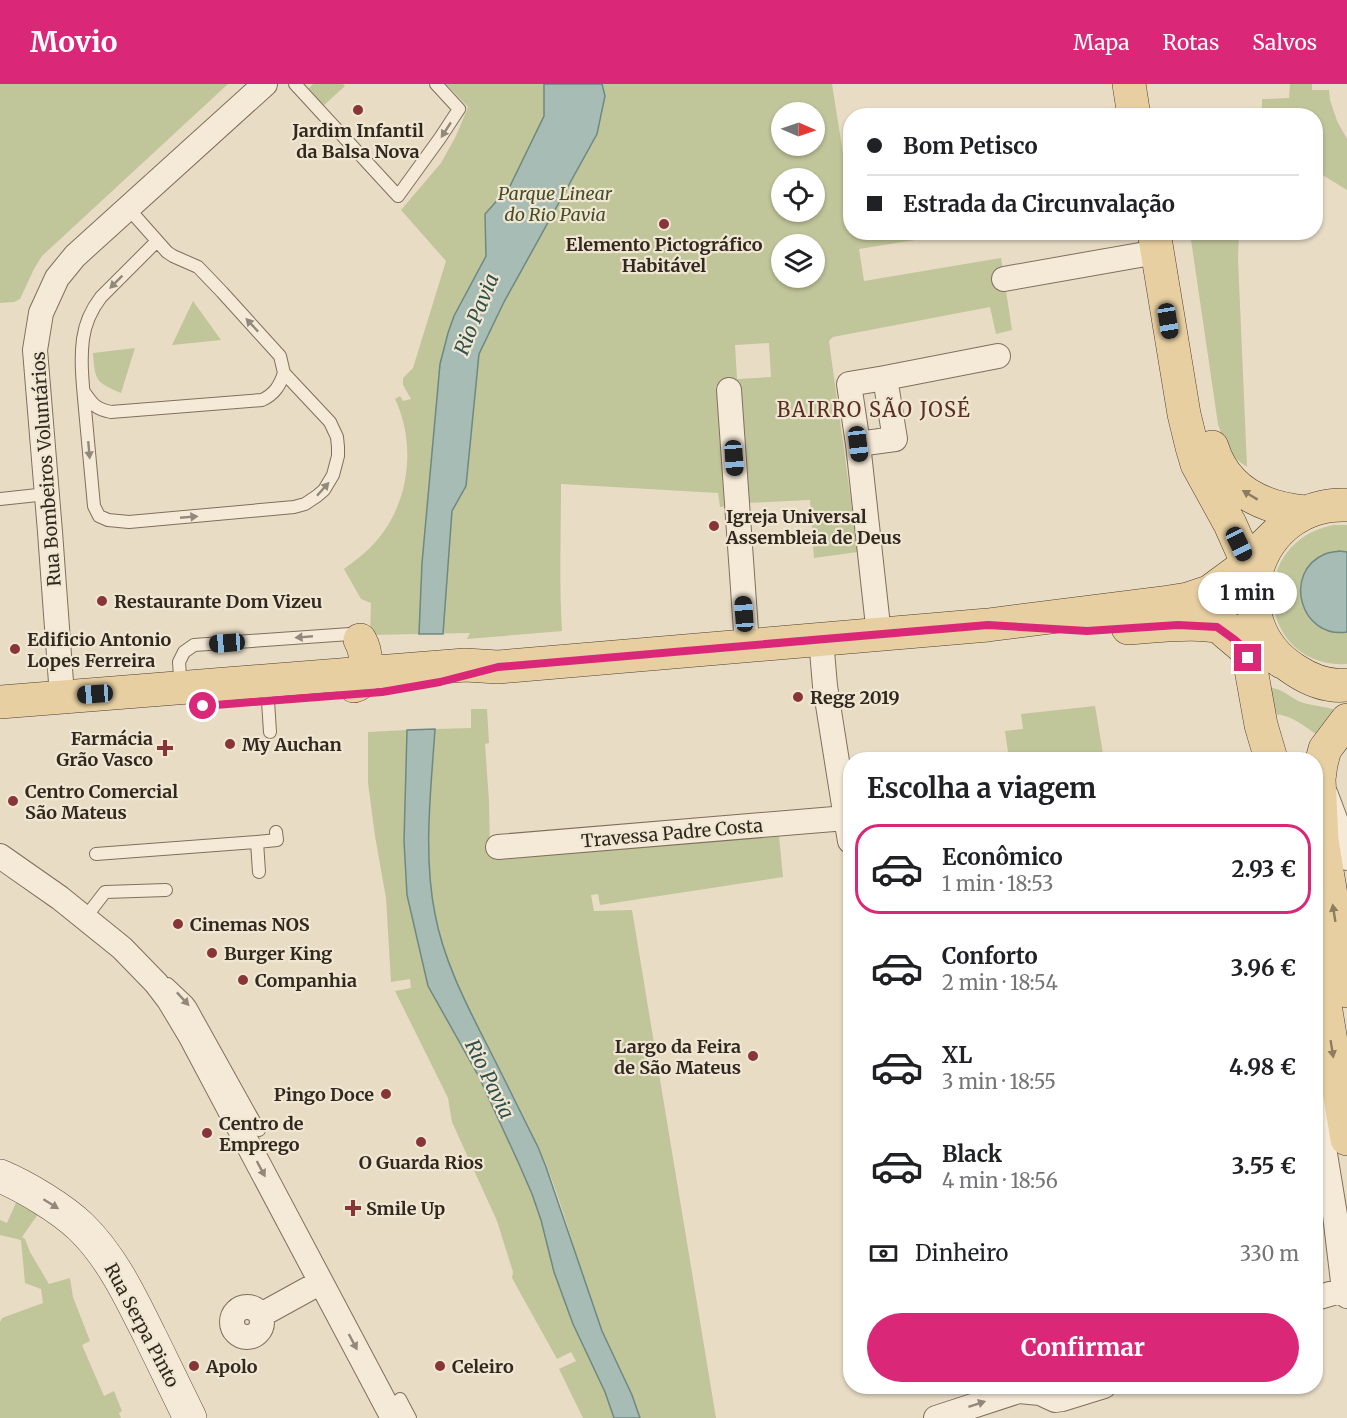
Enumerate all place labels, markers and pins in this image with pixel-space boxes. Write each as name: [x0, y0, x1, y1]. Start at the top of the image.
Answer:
marker: Jardim Infantil da Balsa Nova: [351, 103, 365, 117]
place label: Jardim Infantil da Balsa Nova: [291, 119, 424, 163]
marker: Elemento Pictográfico Habitável: [657, 217, 671, 231]
place label: Elemento Pictográfico Habitável: [566, 233, 763, 277]
place label: Igreja Universal Assembleia de Deus: [725, 505, 901, 549]
marker: Igreja Universal Assembleia de Deus: [707, 519, 721, 533]
place label: Restaurante Dom Vizeu: [114, 590, 322, 613]
marker: Restaurante Dom Vizeu: [95, 594, 109, 608]
place label: Edificio Antonio Lopes Ferreira: [27, 628, 171, 672]
marker: Edificio Antonio Lopes Ferreira: [8, 642, 22, 656]
place label: Regg 2019: [810, 686, 900, 709]
marker: Regg 2019: [791, 690, 805, 704]
place label: Farmácia Grão Vasco: [56, 727, 153, 771]
place label: My Auchan: [242, 733, 342, 756]
marker: My Auchan: [223, 737, 237, 751]
marker: Farmácia Grão Vasco: [158, 741, 172, 755]
place label: Centro Comercial São Mateus: [25, 780, 178, 824]
marker: Centro Comercial São Mateus: [6, 794, 20, 808]
place label: Cinemas NOS: [190, 913, 310, 936]
marker: Cinemas NOS: [171, 917, 185, 931]
place label: Burger King: [224, 942, 332, 965]
marker: Burger King: [205, 946, 219, 960]
place label: Companhia: [255, 969, 357, 992]
marker: Companhia: [236, 973, 250, 987]
place label: Largo da Feira de São Mateus: [614, 1035, 741, 1079]
marker: Largo da Feira de São Mateus: [746, 1049, 760, 1063]
place label: Pingo Doce: [274, 1083, 374, 1106]
marker: Pingo Doce: [379, 1087, 393, 1101]
place label: Centro de Emprego: [219, 1112, 304, 1156]
marker: Centro de Emprego: [200, 1126, 214, 1140]
marker: O Guarda Rios: [414, 1135, 428, 1149]
place label: O Guarda Rios: [359, 1151, 483, 1174]
place label: Smile Up: [366, 1197, 445, 1220]
marker: Smile Up: [344, 1199, 362, 1217]
place label: Apolo: [205, 1355, 258, 1378]
place label: Celeiro: [452, 1355, 514, 1378]
marker: Apolo: [187, 1359, 201, 1373]
marker: Celeiro: [433, 1359, 447, 1373]

